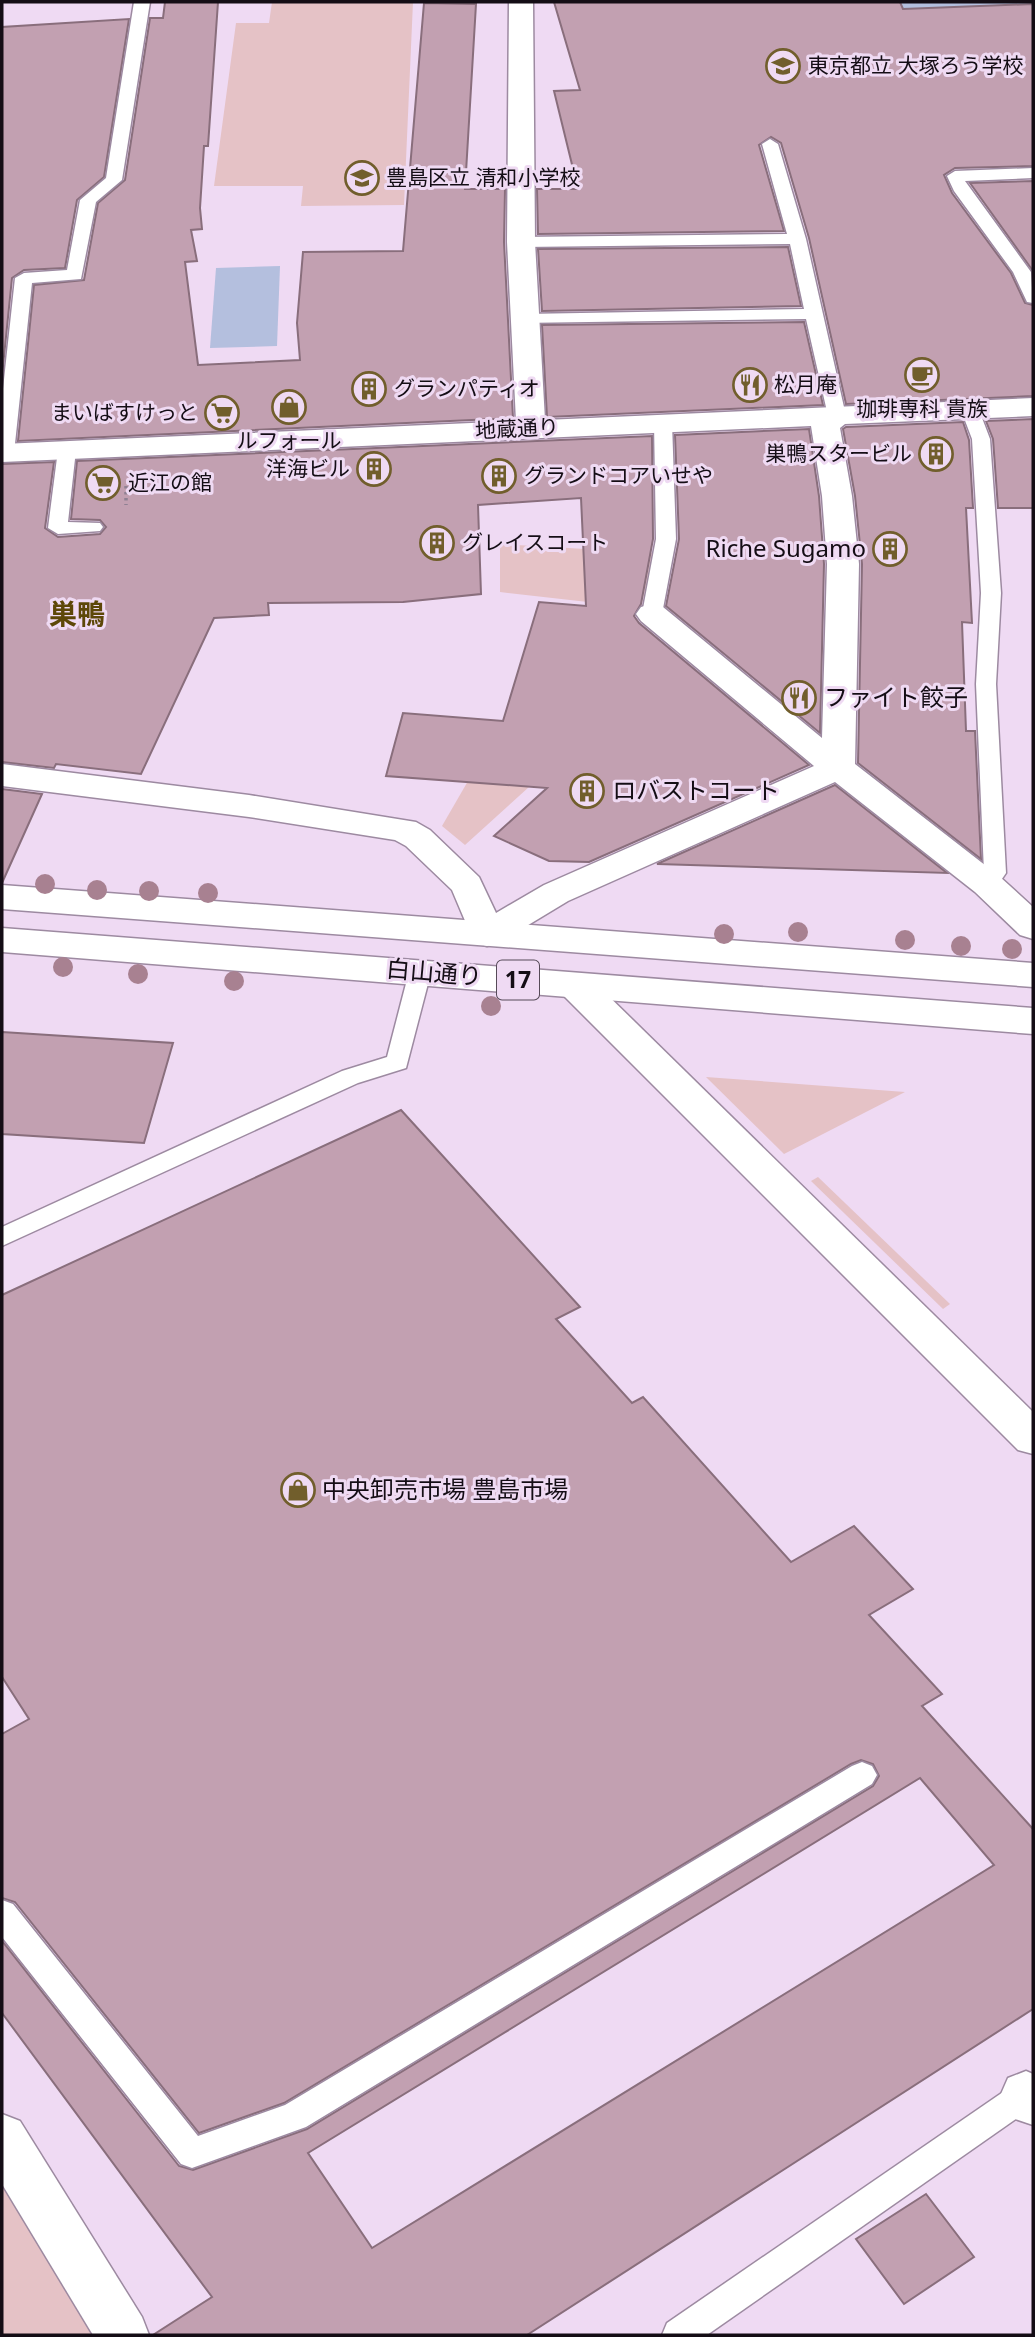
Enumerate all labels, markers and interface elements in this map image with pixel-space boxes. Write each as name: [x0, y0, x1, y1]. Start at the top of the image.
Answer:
school or university icon: 東京都立 大塚ろう学校: [764, 47, 802, 85]
place label: 東京都立 大塚ろう学校: [808, 51, 1023, 79]
school or university icon: 豊島区立 清和小学校: [343, 159, 381, 197]
place label: 豊島区立 清和小学校: [386, 163, 580, 191]
cafe icon: 珈琲専科 貴族: [903, 356, 941, 394]
restaurant icon: 松月庵: [731, 366, 769, 404]
building icon: グランパティオ: [350, 370, 388, 408]
place label: 松月庵: [774, 370, 837, 398]
place label: グランパティオ: [394, 374, 540, 402]
shop icon: ルフォール: [270, 388, 308, 426]
supermarket icon: まいばすけっと: [203, 394, 241, 432]
place label: 珈琲専科 貴族: [856, 394, 988, 422]
place label: まいばすけっと: [51, 398, 198, 426]
street label: 地蔵通り: [474, 412, 560, 444]
place label: ルフォール: [237, 426, 342, 454]
building icon: 巣鴨スタービル: [917, 435, 955, 473]
place label: 巣鴨スタービル: [765, 439, 912, 467]
building icon: 洋海ビル: [355, 450, 393, 488]
place label: 洋海ビル: [266, 454, 350, 482]
building icon: グランドコアいせや: [480, 457, 518, 495]
place label: グランドコアいせや: [524, 461, 713, 489]
supermarket icon: 近江の館: [84, 464, 122, 502]
place label: 近江の館: [128, 468, 212, 496]
building icon: グレイスコート: [418, 524, 456, 562]
place label: グレイスコート: [462, 528, 608, 556]
building icon: Riche Sugamo: [871, 530, 909, 568]
place label: Riche Sugamo: [706, 531, 866, 564]
district label: 巣鴨: [49, 594, 105, 632]
restaurant icon: ファイト餃子: [780, 679, 818, 717]
place label: ファイト餃子: [824, 680, 968, 713]
building icon: ロバストコート: [568, 772, 606, 810]
place label: ロバストコート: [612, 773, 780, 806]
street label: 白山通り: [385, 951, 483, 992]
road number: 17: [497, 960, 539, 1000]
shop icon: 中央卸売市場 豊島市場: [279, 1471, 317, 1509]
place label: 中央卸売市場 豊島市場: [322, 1472, 568, 1505]

